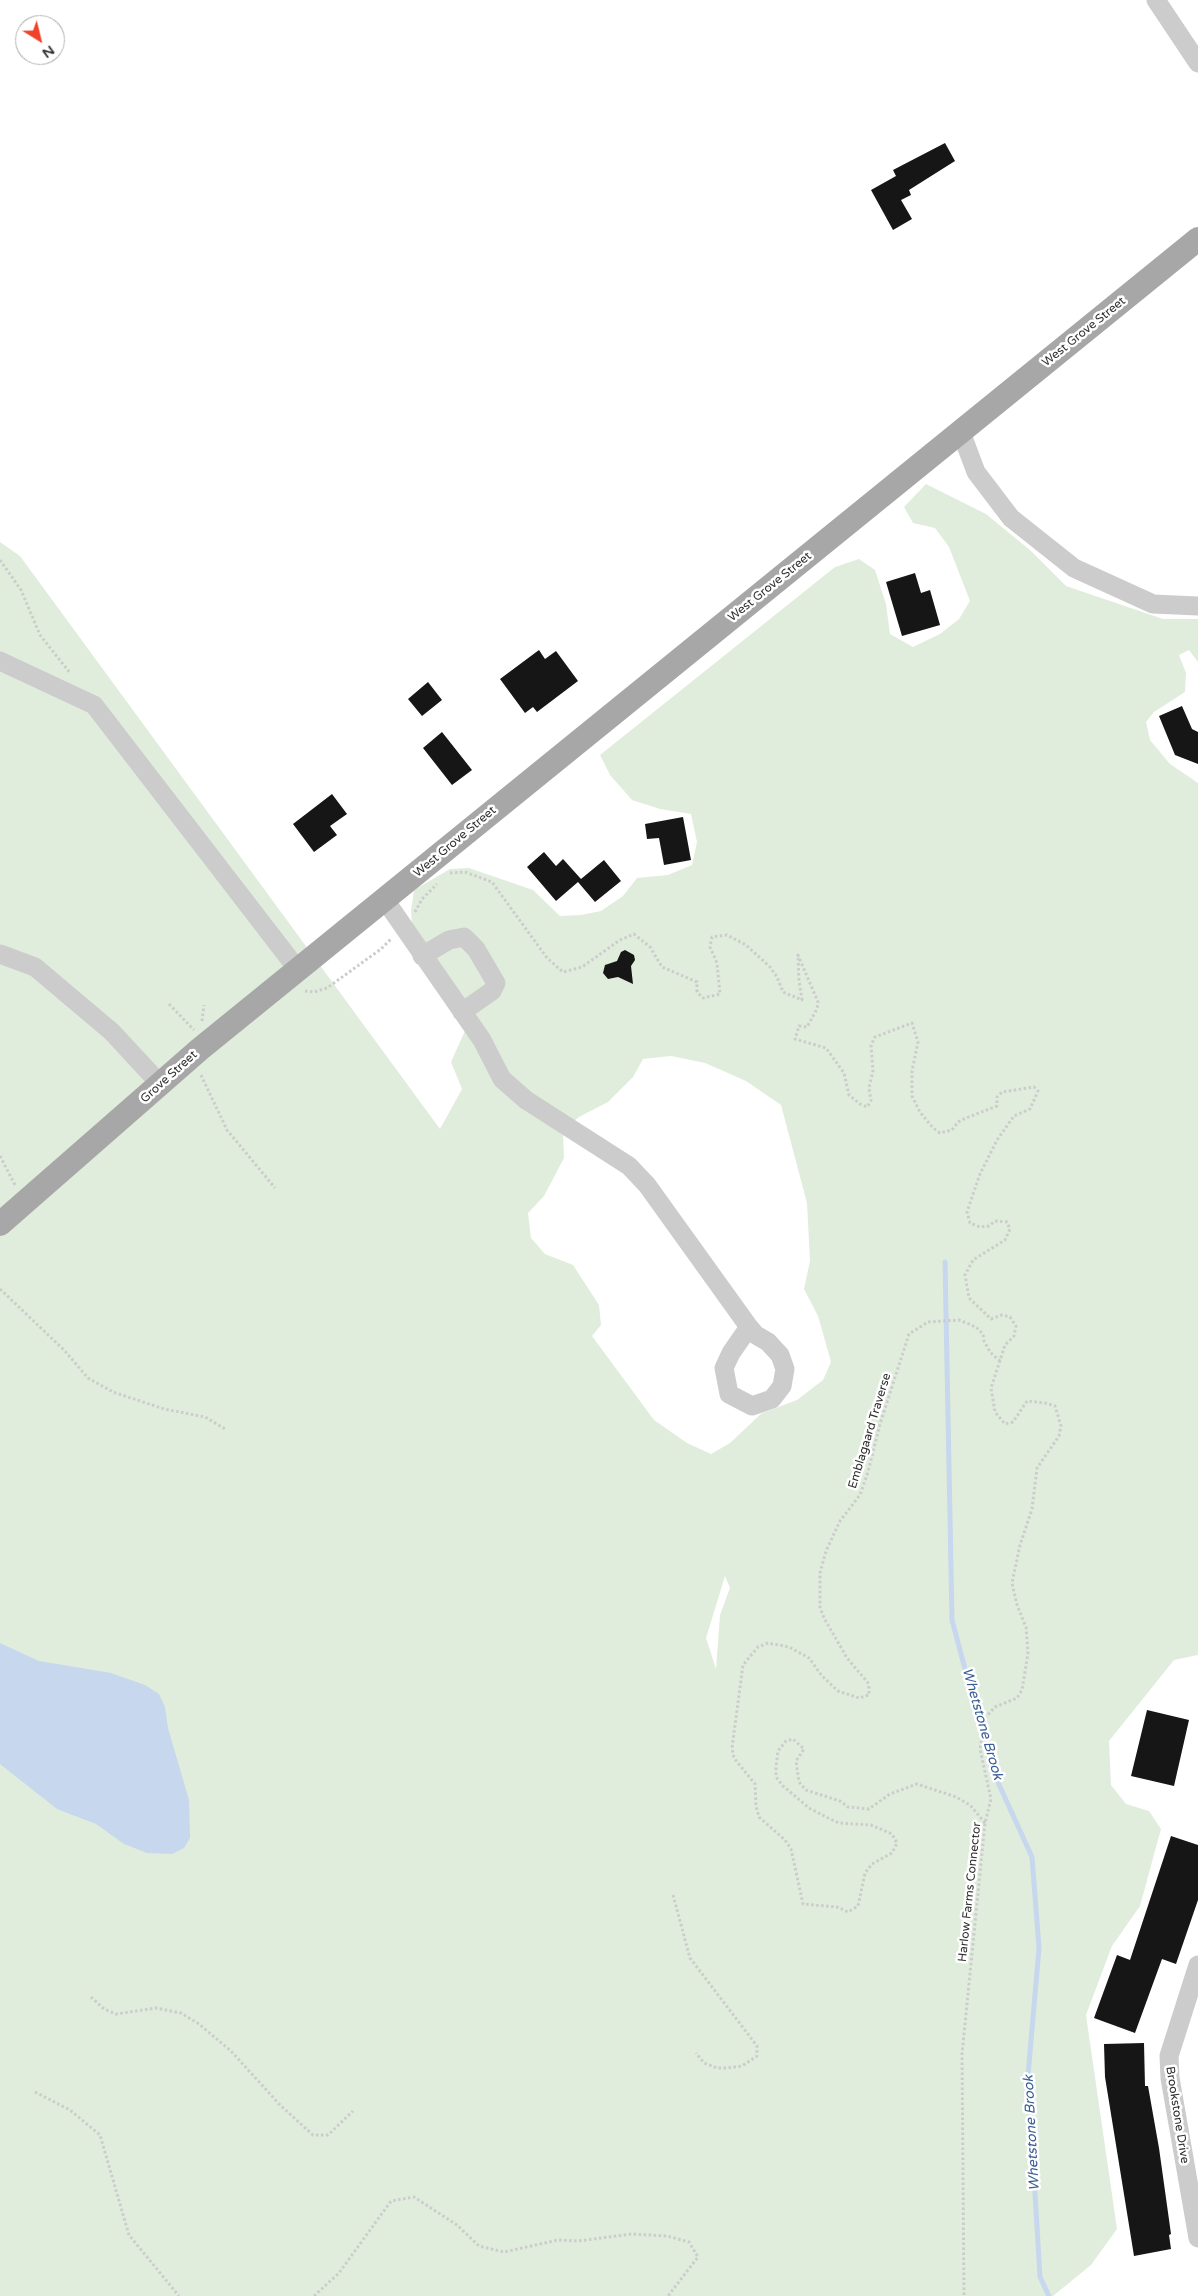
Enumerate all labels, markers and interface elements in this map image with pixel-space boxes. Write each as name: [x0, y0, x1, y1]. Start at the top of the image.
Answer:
north arrow: [15, 15, 65, 65]
text: N: [39, 42, 58, 62]
street label: West Grove Street: [1039, 294, 1129, 370]
street label: West Grove Street: [725, 549, 815, 625]
street label: West Grove Street: [411, 803, 499, 881]
street label: Grove Street: [138, 1048, 200, 1106]
street label: Emblagaard Traverse: [846, 1371, 894, 1491]
water label: Whetstone Brook: [958, 1666, 1006, 1782]
street label: Harlow Farms Connector: [955, 1821, 985, 1963]
street label: Brookstone Drive: [1162, 2065, 1192, 2165]
water label: Whetstone Brook: [1021, 2075, 1043, 2191]

